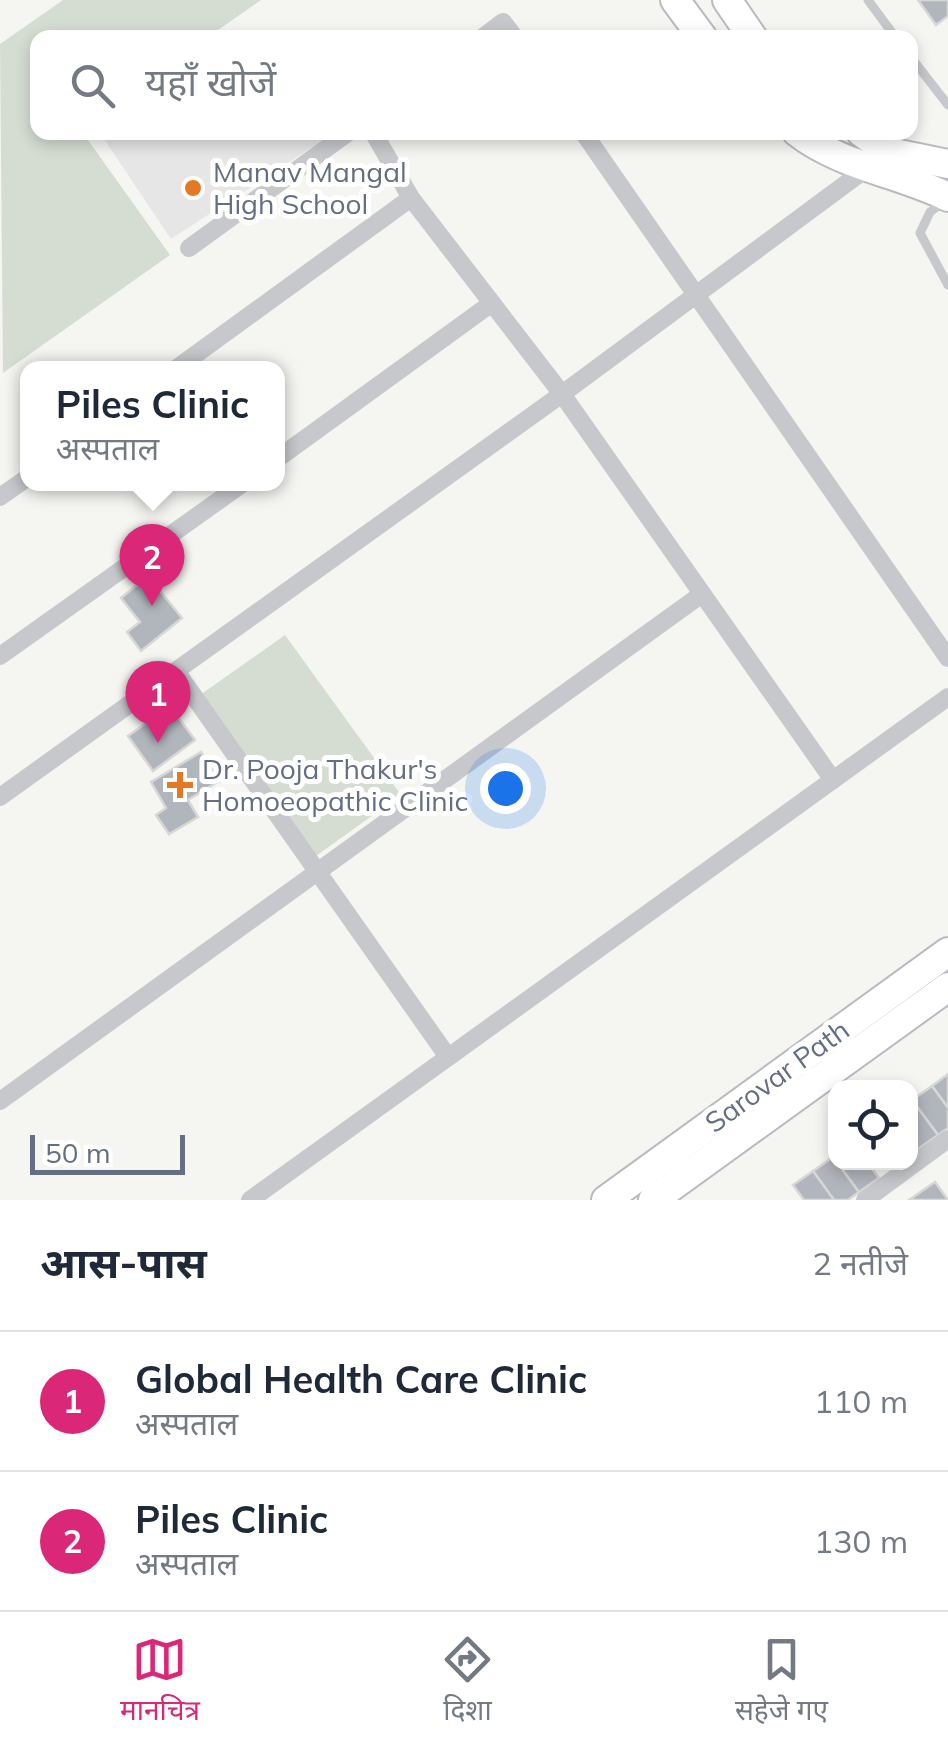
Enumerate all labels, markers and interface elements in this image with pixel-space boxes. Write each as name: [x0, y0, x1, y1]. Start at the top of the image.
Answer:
search box: [30, 30, 918, 140]
icon: search: [65, 58, 120, 113]
text: यहाँ खोजें: [145, 58, 276, 106]
place label: Manav Mangal High School: [213, 154, 407, 221]
marker: Manav Mangal High School: [182, 177, 204, 199]
popup: [20, 361, 285, 491]
text: Piles Clinic: [56, 380, 249, 428]
text: अस्पताल: [56, 428, 159, 468]
pin: 2: [120, 524, 184, 606]
pin: 1: [126, 660, 190, 743]
place label: Dr. Pooja Thakur's Homoeopathic Clinic: [202, 751, 468, 818]
your location: [480, 763, 531, 814]
marker: Dr. Pooja Thakur's Homoeopathic Clinic: [167, 772, 193, 798]
street label: Sarovar Path: [698, 1012, 856, 1140]
map controls: [828, 1080, 918, 1170]
button: locate: [828, 1080, 918, 1170]
scale bar: [30, 1130, 185, 1174]
text: 50 m: [45, 1135, 111, 1170]
text: आस-पास: [40, 1236, 207, 1289]
text: 2 नतीजे: [812, 1243, 908, 1283]
text: Global Health Care Clinic: [135, 1355, 587, 1403]
text: 1: [63, 1381, 82, 1421]
text: 110 m: [814, 1381, 908, 1421]
text: अस्पताल: [135, 1403, 238, 1443]
text: Piles Clinic: [135, 1495, 328, 1543]
text: 2: [63, 1521, 82, 1561]
text: 130 m: [814, 1521, 908, 1561]
text: अस्पताल: [135, 1543, 238, 1583]
tab: मानचित्र: [120, 1632, 200, 1731]
tab: दिशा: [440, 1632, 495, 1731]
tab: सहेजे गए: [735, 1632, 828, 1731]

